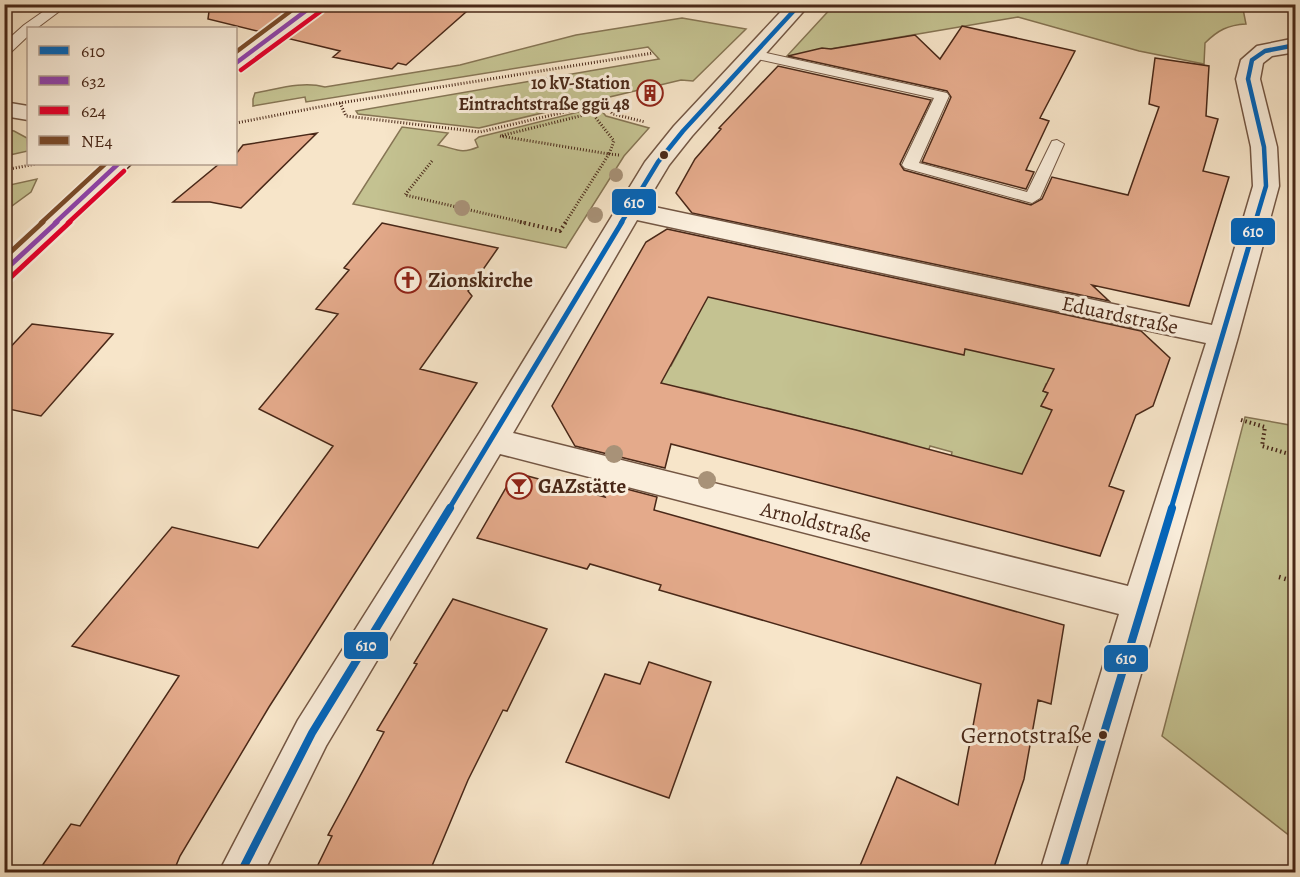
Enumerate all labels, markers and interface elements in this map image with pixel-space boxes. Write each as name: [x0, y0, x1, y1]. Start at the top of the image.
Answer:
legend: [27, 27, 237, 165]
text: 610: [81, 39, 105, 63]
text: 632: [81, 69, 106, 93]
place label: 10 kV-Station Eintrachtstraße ggü 48: [458, 71, 630, 116]
building icon: 10 kV-Station Eintrachtstraße ggü 48: [635, 78, 665, 108]
text: 624: [81, 99, 106, 123]
text: NE4: [81, 129, 113, 153]
unlabelled marker: [658, 149, 670, 161]
line badge: 610: [611, 188, 657, 216]
text: 610: [623, 192, 645, 214]
line badge: 610: [1230, 217, 1276, 246]
text: 610: [1242, 221, 1264, 243]
church icon: Zionskirche: [393, 265, 423, 295]
place label: Zionskirche: [428, 266, 533, 294]
street label: Eduardstraße: [1059, 289, 1181, 341]
bar icon: GAZstätte: [504, 471, 534, 501]
place label: GAZstätte: [538, 472, 626, 500]
street label: Arnoldstraße: [757, 494, 874, 549]
line badge: 610: [343, 631, 389, 660]
text: 610: [355, 635, 377, 657]
line badge: 610: [1103, 644, 1149, 673]
text: 610: [1115, 648, 1137, 670]
place label: Gernotstraße: [961, 719, 1092, 751]
marker: Gernotstraße: [1097, 729, 1109, 741]

